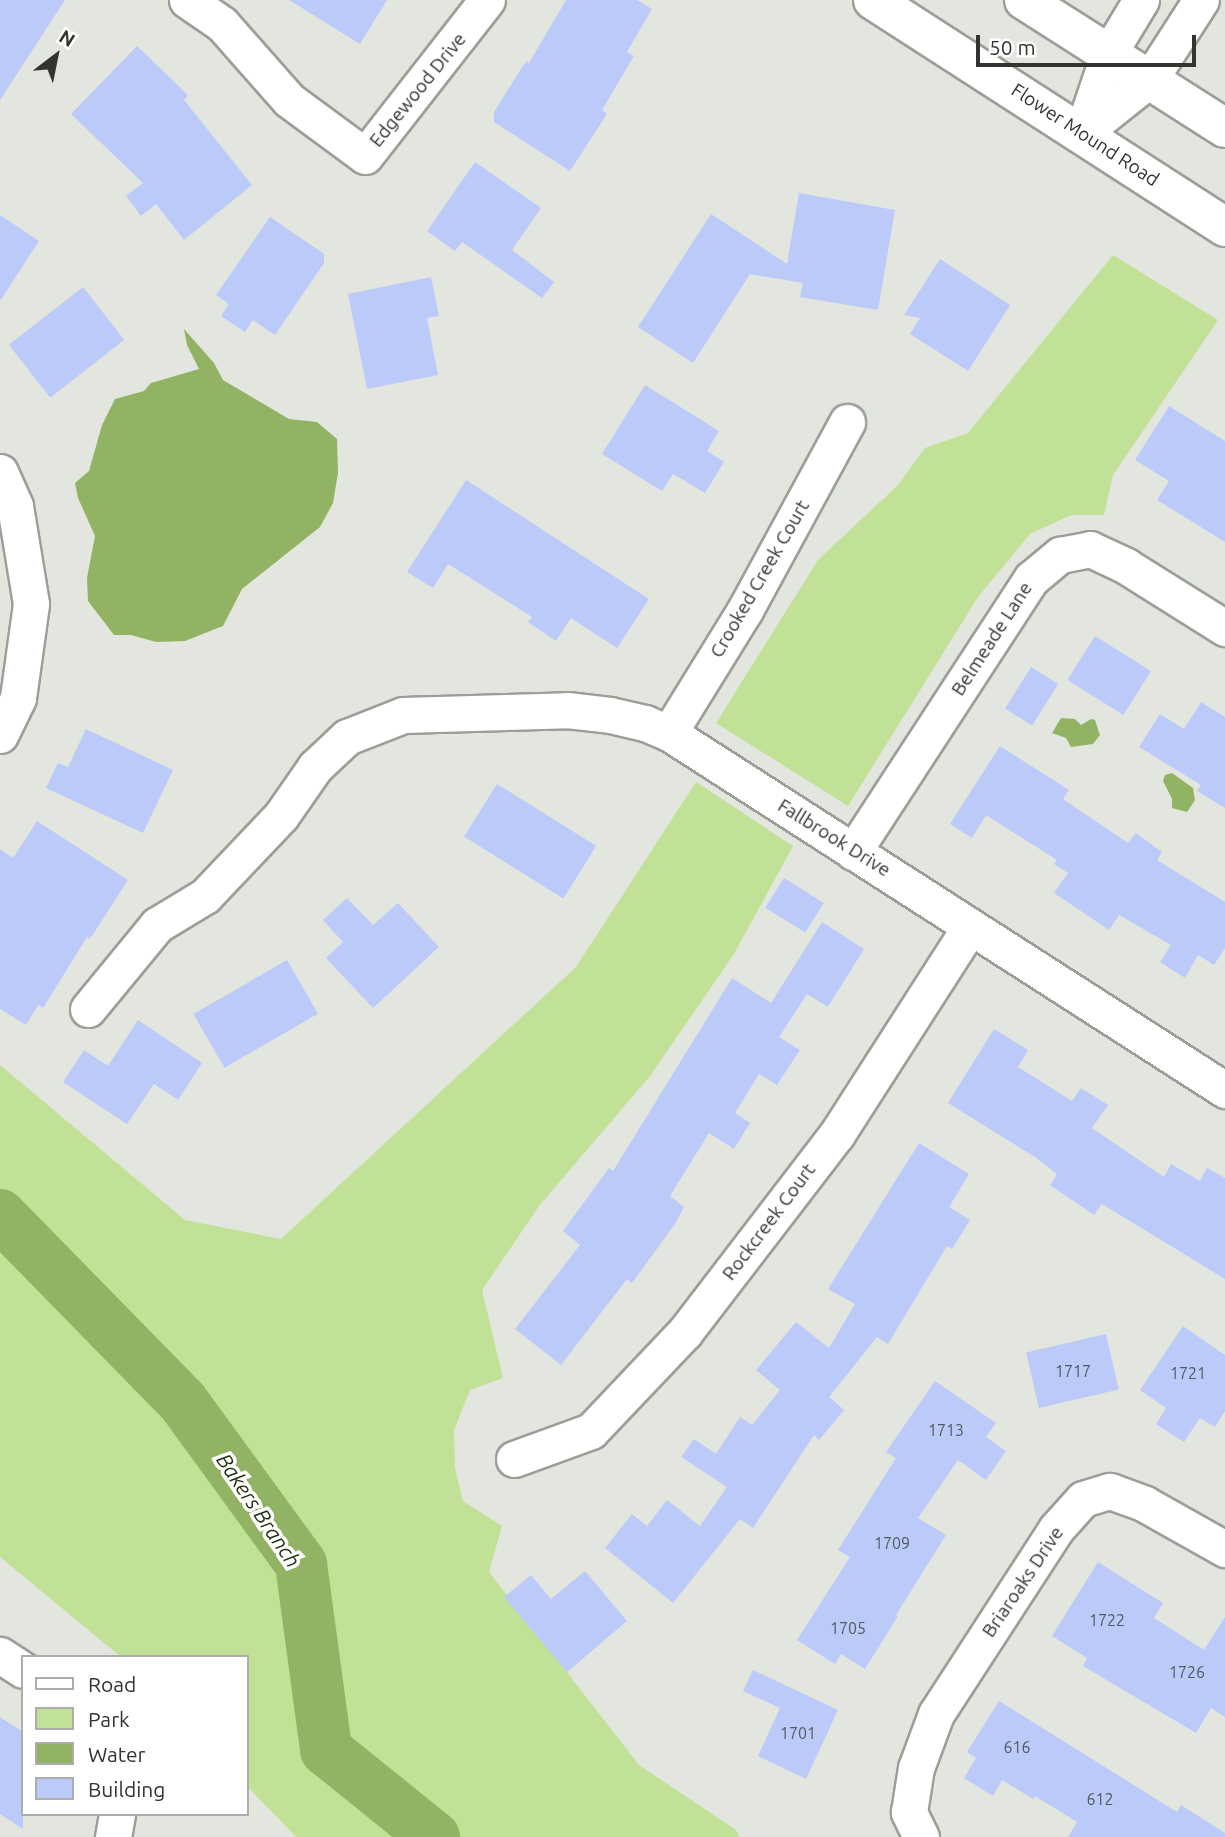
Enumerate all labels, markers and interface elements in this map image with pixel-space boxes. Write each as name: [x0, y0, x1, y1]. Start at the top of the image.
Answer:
north arrow: [21, 21, 91, 91]
scale bar: [980, 21, 1200, 65]
text: N: [55, 25, 79, 51]
street label: Edgewood Drive: [365, 28, 471, 152]
text: 50 m: [989, 35, 1036, 59]
street label: Flower Mound Road: [1007, 79, 1163, 191]
street label: Crooked Creek Court: [706, 496, 814, 662]
street label: Belmeade Lane: [947, 578, 1037, 700]
street label: Fallbrook Drive: [774, 794, 894, 882]
street label: Rockcreek Court: [718, 1159, 820, 1285]
house number: 1717: [1055, 1361, 1091, 1381]
house number: 1721: [1170, 1363, 1206, 1383]
house number: 1713: [928, 1420, 964, 1440]
water label: Bakers Branch: [212, 1448, 306, 1572]
street label: Briaroaks Drive: [978, 1522, 1068, 1642]
house number: 1709: [874, 1533, 910, 1553]
house number: 1722: [1089, 1610, 1125, 1630]
house number: 1705: [830, 1618, 866, 1638]
legend: [21, 1655, 248, 1816]
house number: 1726: [1169, 1662, 1205, 1682]
text: Road: [88, 1672, 136, 1696]
text: Park: [88, 1707, 130, 1731]
house number: 1701: [780, 1723, 816, 1743]
house number: 616: [1003, 1737, 1031, 1757]
text: Water: [88, 1742, 146, 1766]
text: Building: [88, 1777, 165, 1801]
house number: 612: [1086, 1789, 1114, 1809]

